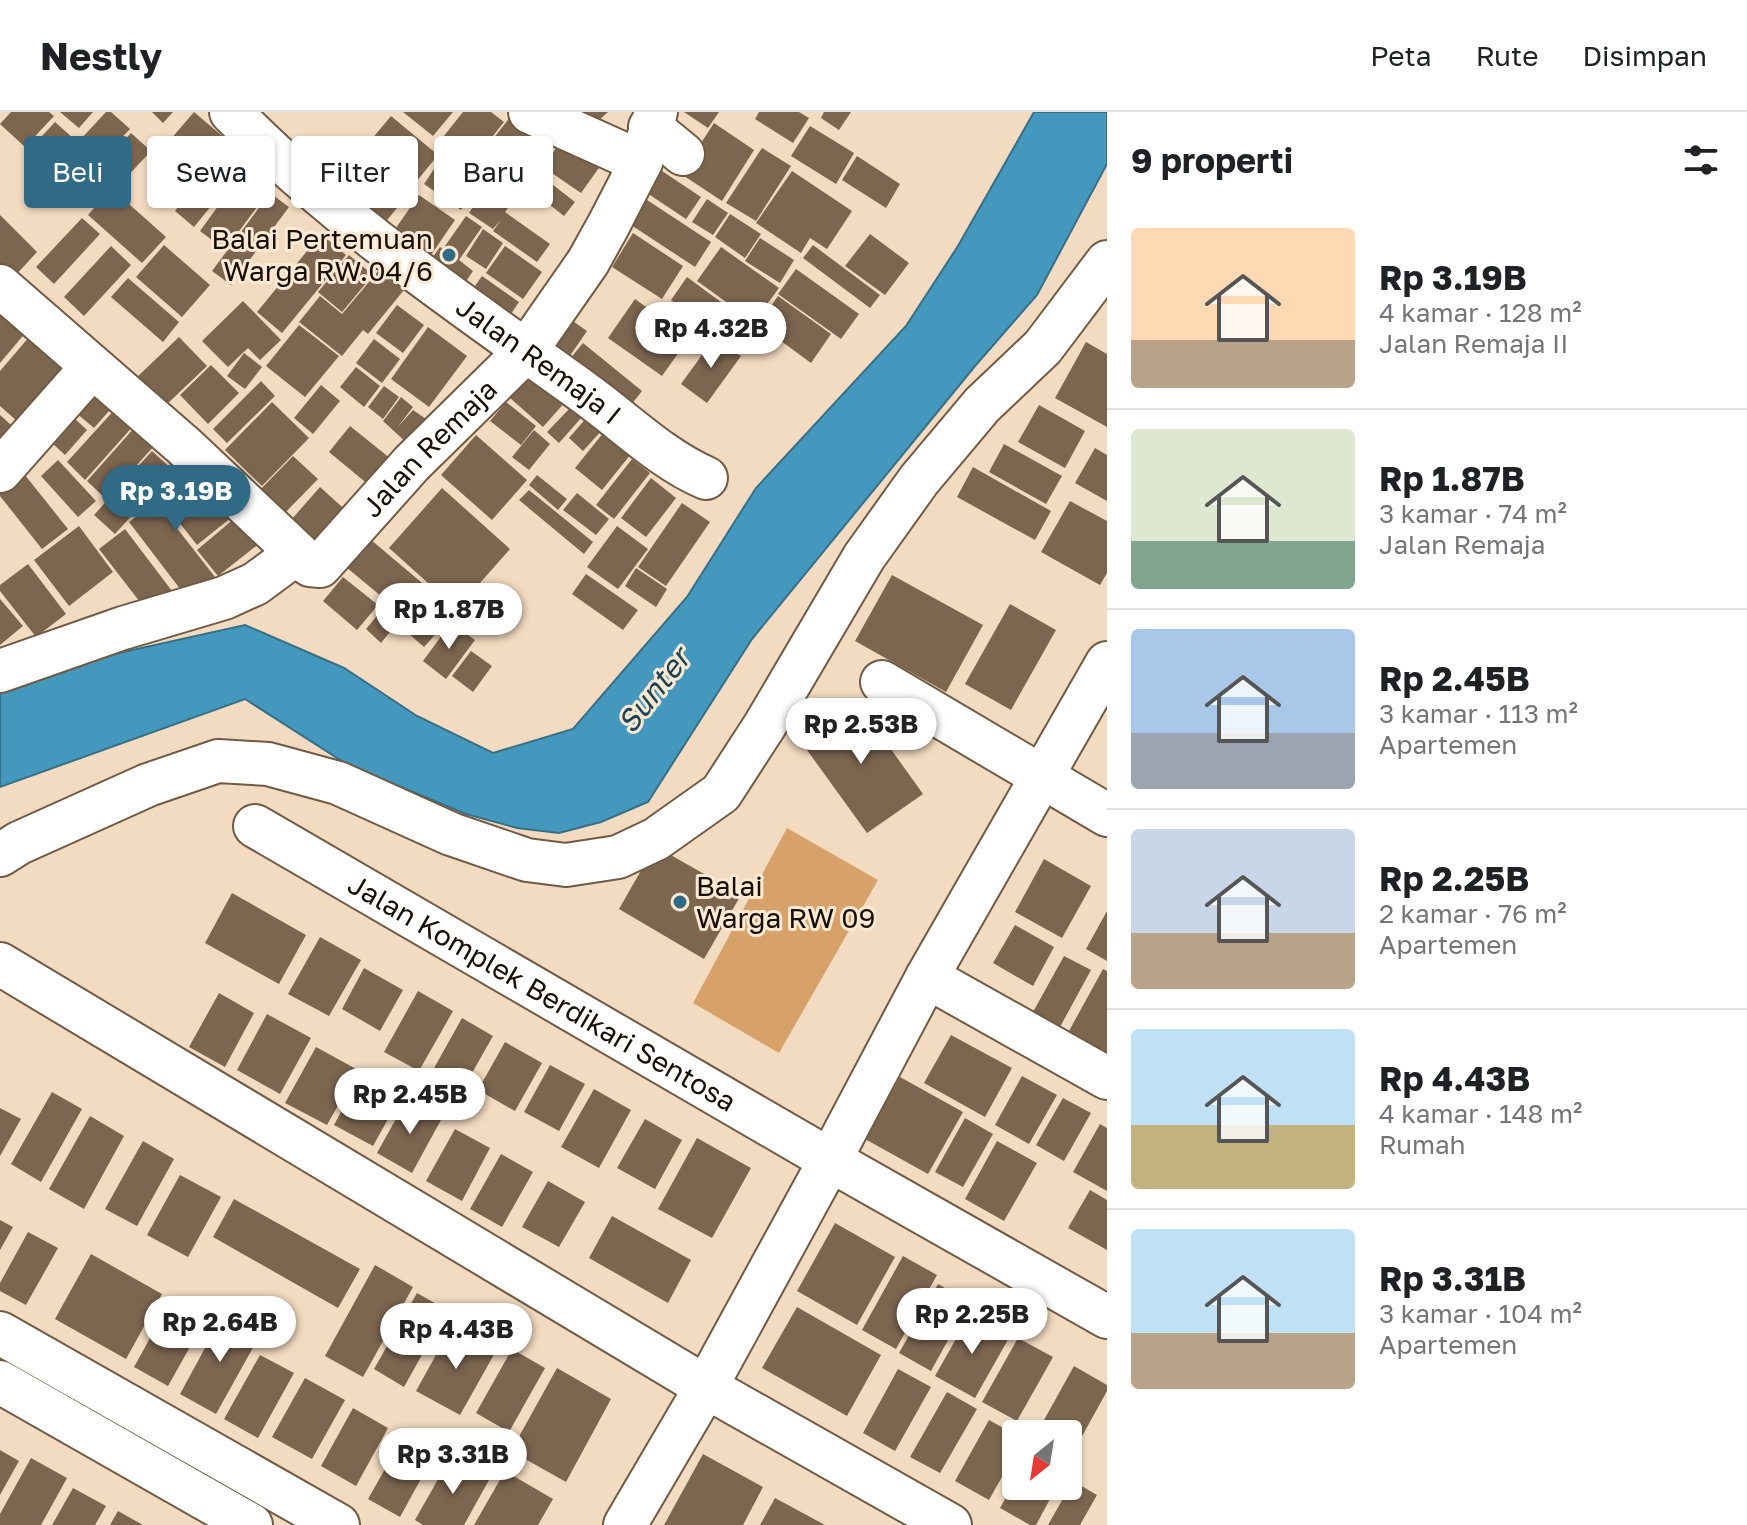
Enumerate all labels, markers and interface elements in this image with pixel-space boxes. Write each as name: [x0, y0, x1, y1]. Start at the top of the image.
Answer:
text: Nestly: [40, 33, 162, 78]
text: Peta: [1370, 39, 1432, 72]
text: Rute: [1476, 39, 1539, 72]
text: Disimpan: [1583, 39, 1707, 72]
chip: Beli: [24, 136, 131, 208]
chip: Sewa: [147, 136, 275, 208]
chip: Filter: [291, 136, 418, 208]
chip: Baru: [434, 136, 553, 208]
icon: filters: [1679, 138, 1723, 182]
text: 9 properti: [1131, 140, 1293, 180]
place label: Balai Pertemuan Warga RW.04/6: [211, 222, 433, 287]
marker: Balai Pertemuan Warga RW.04/6: [440, 246, 458, 264]
text: Rp 3.19B: [1379, 257, 1527, 297]
icon: home: [1195, 260, 1291, 356]
street label: Jalan Remaja I: [450, 289, 628, 431]
text: 4 kamar · 128 m²: [1379, 297, 1582, 328]
pin: Rp 4.32B: [628, 302, 794, 370]
text: Rp 4.32B: [653, 312, 769, 343]
text: Jalan Remaja II: [1379, 328, 1568, 359]
street label: Jalan Remaja: [355, 372, 503, 524]
text: Rp 1.87B: [1379, 458, 1525, 498]
icon: home: [1195, 461, 1291, 557]
pin: Rp 3.19B: [93, 465, 259, 533]
text: Rp 3.19B: [120, 475, 232, 506]
text: 3 kamar · 74 m²: [1379, 498, 1567, 529]
text: Jalan Remaja: [1379, 529, 1545, 560]
pin: Rp 1.87B: [366, 583, 532, 651]
text: Rp 1.87B: [393, 593, 505, 624]
water label: Sunter: [609, 638, 700, 740]
text: Rp 2.45B: [1379, 658, 1530, 698]
icon: home: [1195, 661, 1291, 757]
pin: Rp 2.53B: [778, 698, 944, 766]
text: 3 kamar · 113 m²: [1379, 698, 1578, 729]
text: Rp 2.53B: [804, 708, 918, 739]
text: Apartemen: [1379, 729, 1517, 760]
text: Rp 2.25B: [1379, 858, 1529, 898]
icon: home: [1195, 861, 1291, 957]
street label: Jalan Komplek Berdikari Sentosa: [343, 867, 742, 1118]
place label: Balai Warga RW 09: [696, 869, 875, 934]
marker: Balai Warga RW 09: [671, 893, 689, 911]
text: 2 kamar · 76 m²: [1379, 898, 1567, 929]
text: Apartemen: [1379, 929, 1517, 960]
text: Rp 4.43B: [1379, 1058, 1530, 1098]
icon: home: [1195, 1061, 1291, 1157]
pin: Rp 2.45B: [327, 1068, 493, 1136]
text: Rp 2.45B: [352, 1078, 468, 1109]
text: 4 kamar · 148 m²: [1379, 1098, 1582, 1129]
text: Rumah: [1379, 1129, 1466, 1160]
text: Rp 3.31B: [1379, 1258, 1526, 1298]
icon: home: [1195, 1261, 1291, 1357]
pin: Rp 2.25B: [889, 1288, 1055, 1356]
pin: Rp 2.64B: [137, 1296, 303, 1364]
text: Rp 2.25B: [915, 1298, 1029, 1329]
text: 3 kamar · 104 m²: [1379, 1298, 1582, 1329]
pin: Rp 4.43B: [373, 1303, 539, 1371]
text: Rp 2.64B: [162, 1306, 278, 1337]
text: Rp 4.43B: [398, 1313, 514, 1344]
text: Apartemen: [1379, 1329, 1517, 1360]
north arrow: [1002, 1420, 1082, 1500]
map controls: [1002, 1420, 1082, 1500]
pin: Rp 3.31B: [370, 1428, 536, 1496]
text: Rp 3.31B: [397, 1438, 509, 1469]

